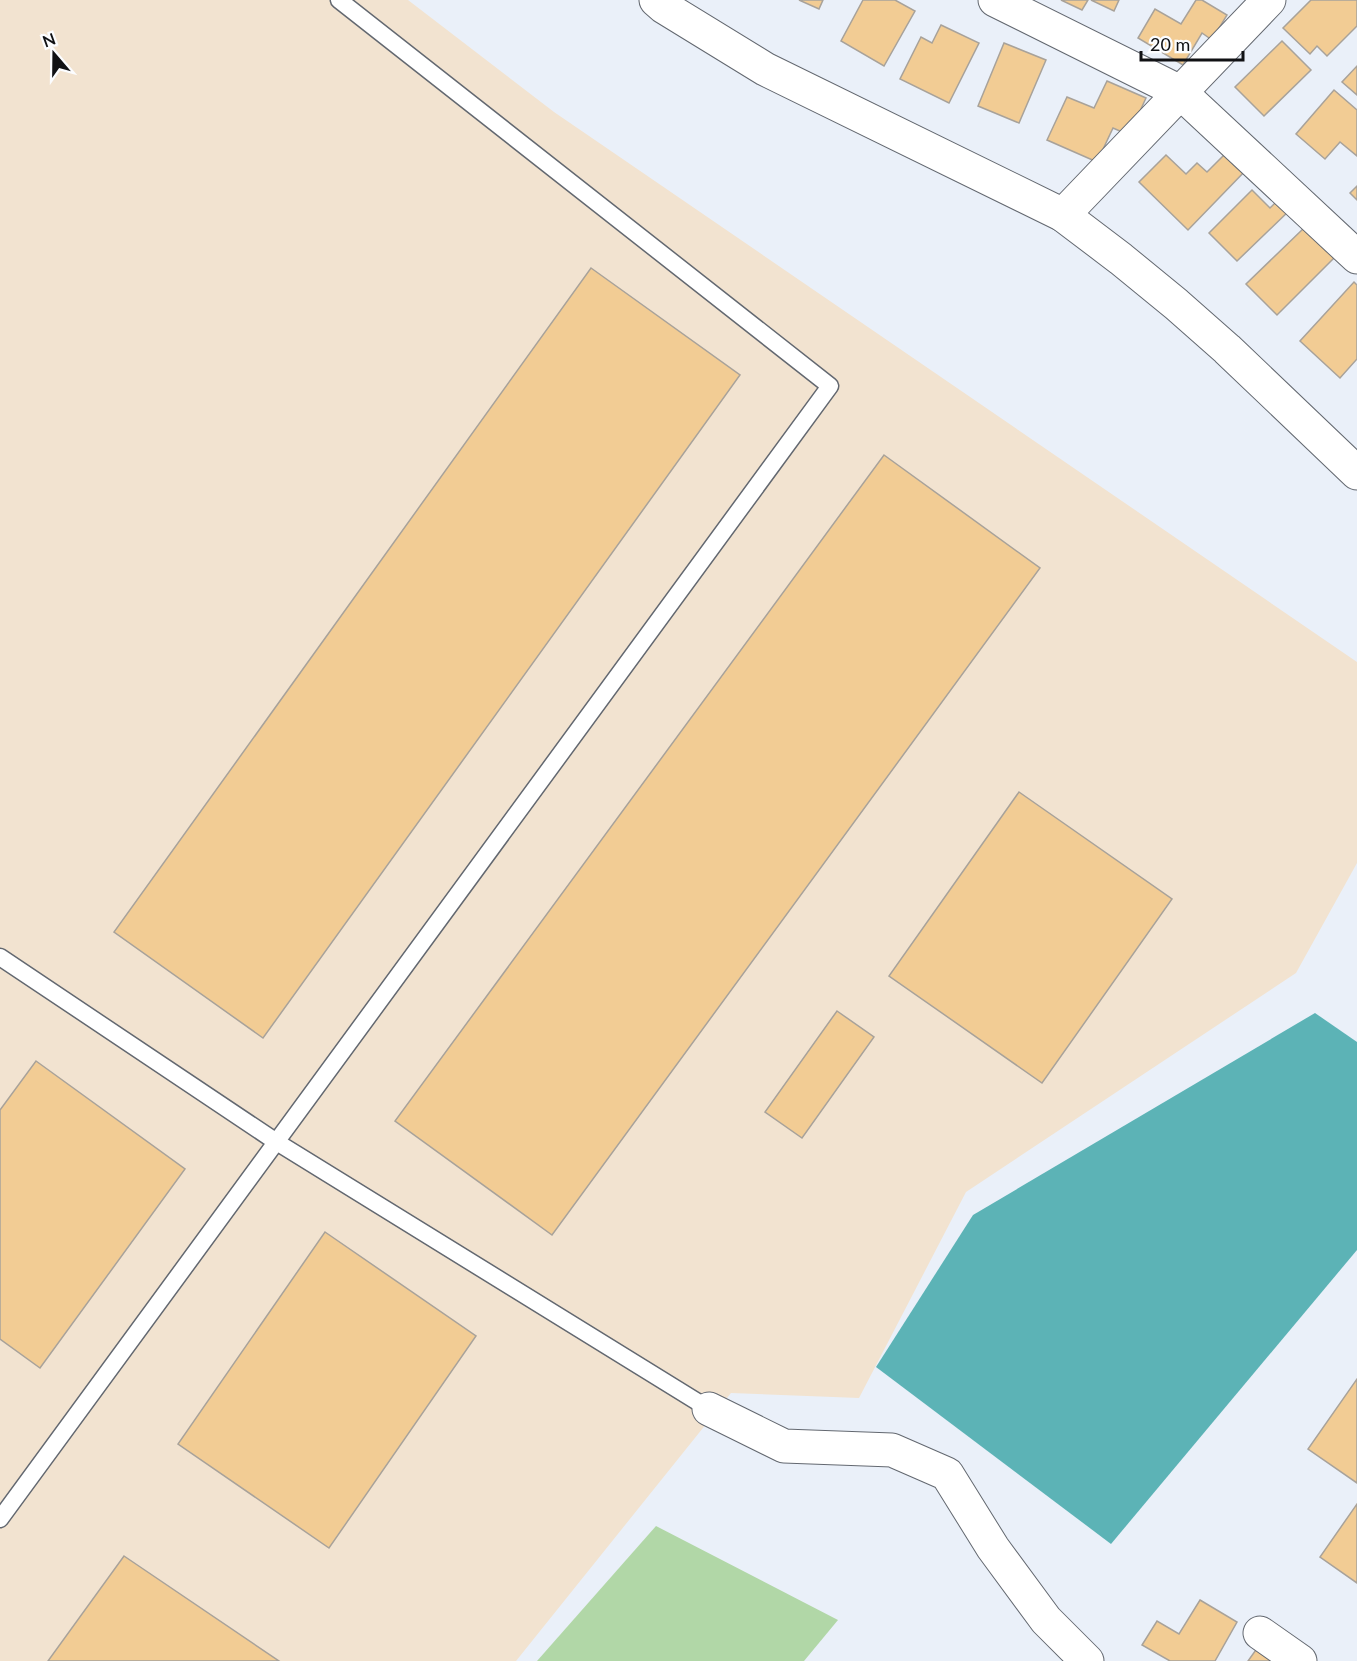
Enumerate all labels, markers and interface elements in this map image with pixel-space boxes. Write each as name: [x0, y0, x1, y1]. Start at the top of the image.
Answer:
north arrow: [24, 24, 84, 84]
scale bar: [1141, 24, 1243, 62]
text: N: [40, 28, 58, 50]
text: 20 m: [1150, 33, 1190, 55]

